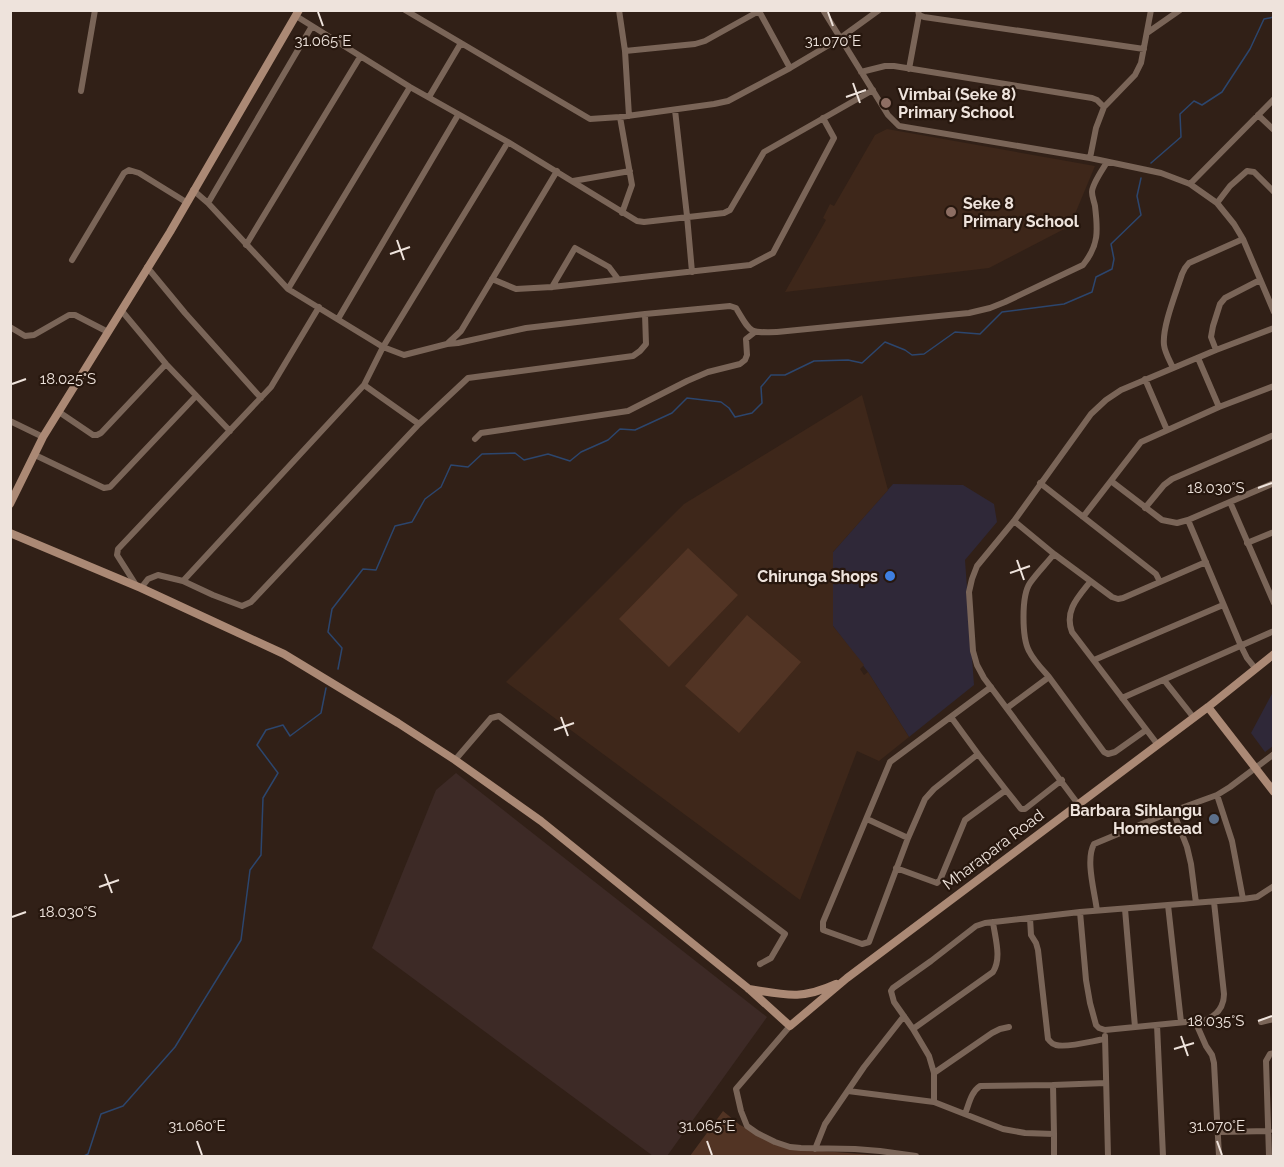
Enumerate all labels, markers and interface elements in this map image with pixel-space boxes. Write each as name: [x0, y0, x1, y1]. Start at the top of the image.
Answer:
text: 31.065°E: [295, 32, 351, 50]
text: 31.070°E: [805, 32, 861, 50]
place label: Vimbai (Seke 8) Primary School: [898, 85, 1016, 122]
marker: Vimbai (Seke 8) Primary School: [879, 96, 893, 110]
place label: Seke 8 Primary School: [963, 194, 1080, 231]
marker: Seke 8 Primary School: [944, 205, 958, 219]
text: 18.025°S: [40, 370, 96, 388]
text: 18.030°S: [1187, 479, 1245, 497]
place label: Chirunga Shops: [757, 567, 878, 586]
marker: Chirunga Shops: [883, 569, 897, 583]
place label: Barbara Sihlangu Homestead: [1070, 801, 1202, 838]
street label: Mharapara Road: [939, 805, 1048, 894]
marker: Barbara Sihlangu Homestead: [1207, 812, 1221, 826]
text: 18.030°S: [39, 903, 97, 921]
text: 18.035°S: [1188, 1012, 1244, 1030]
text: 31.060°E: [168, 1117, 226, 1135]
text: 31.065°E: [679, 1117, 735, 1135]
text: 31.070°E: [1189, 1117, 1245, 1135]

